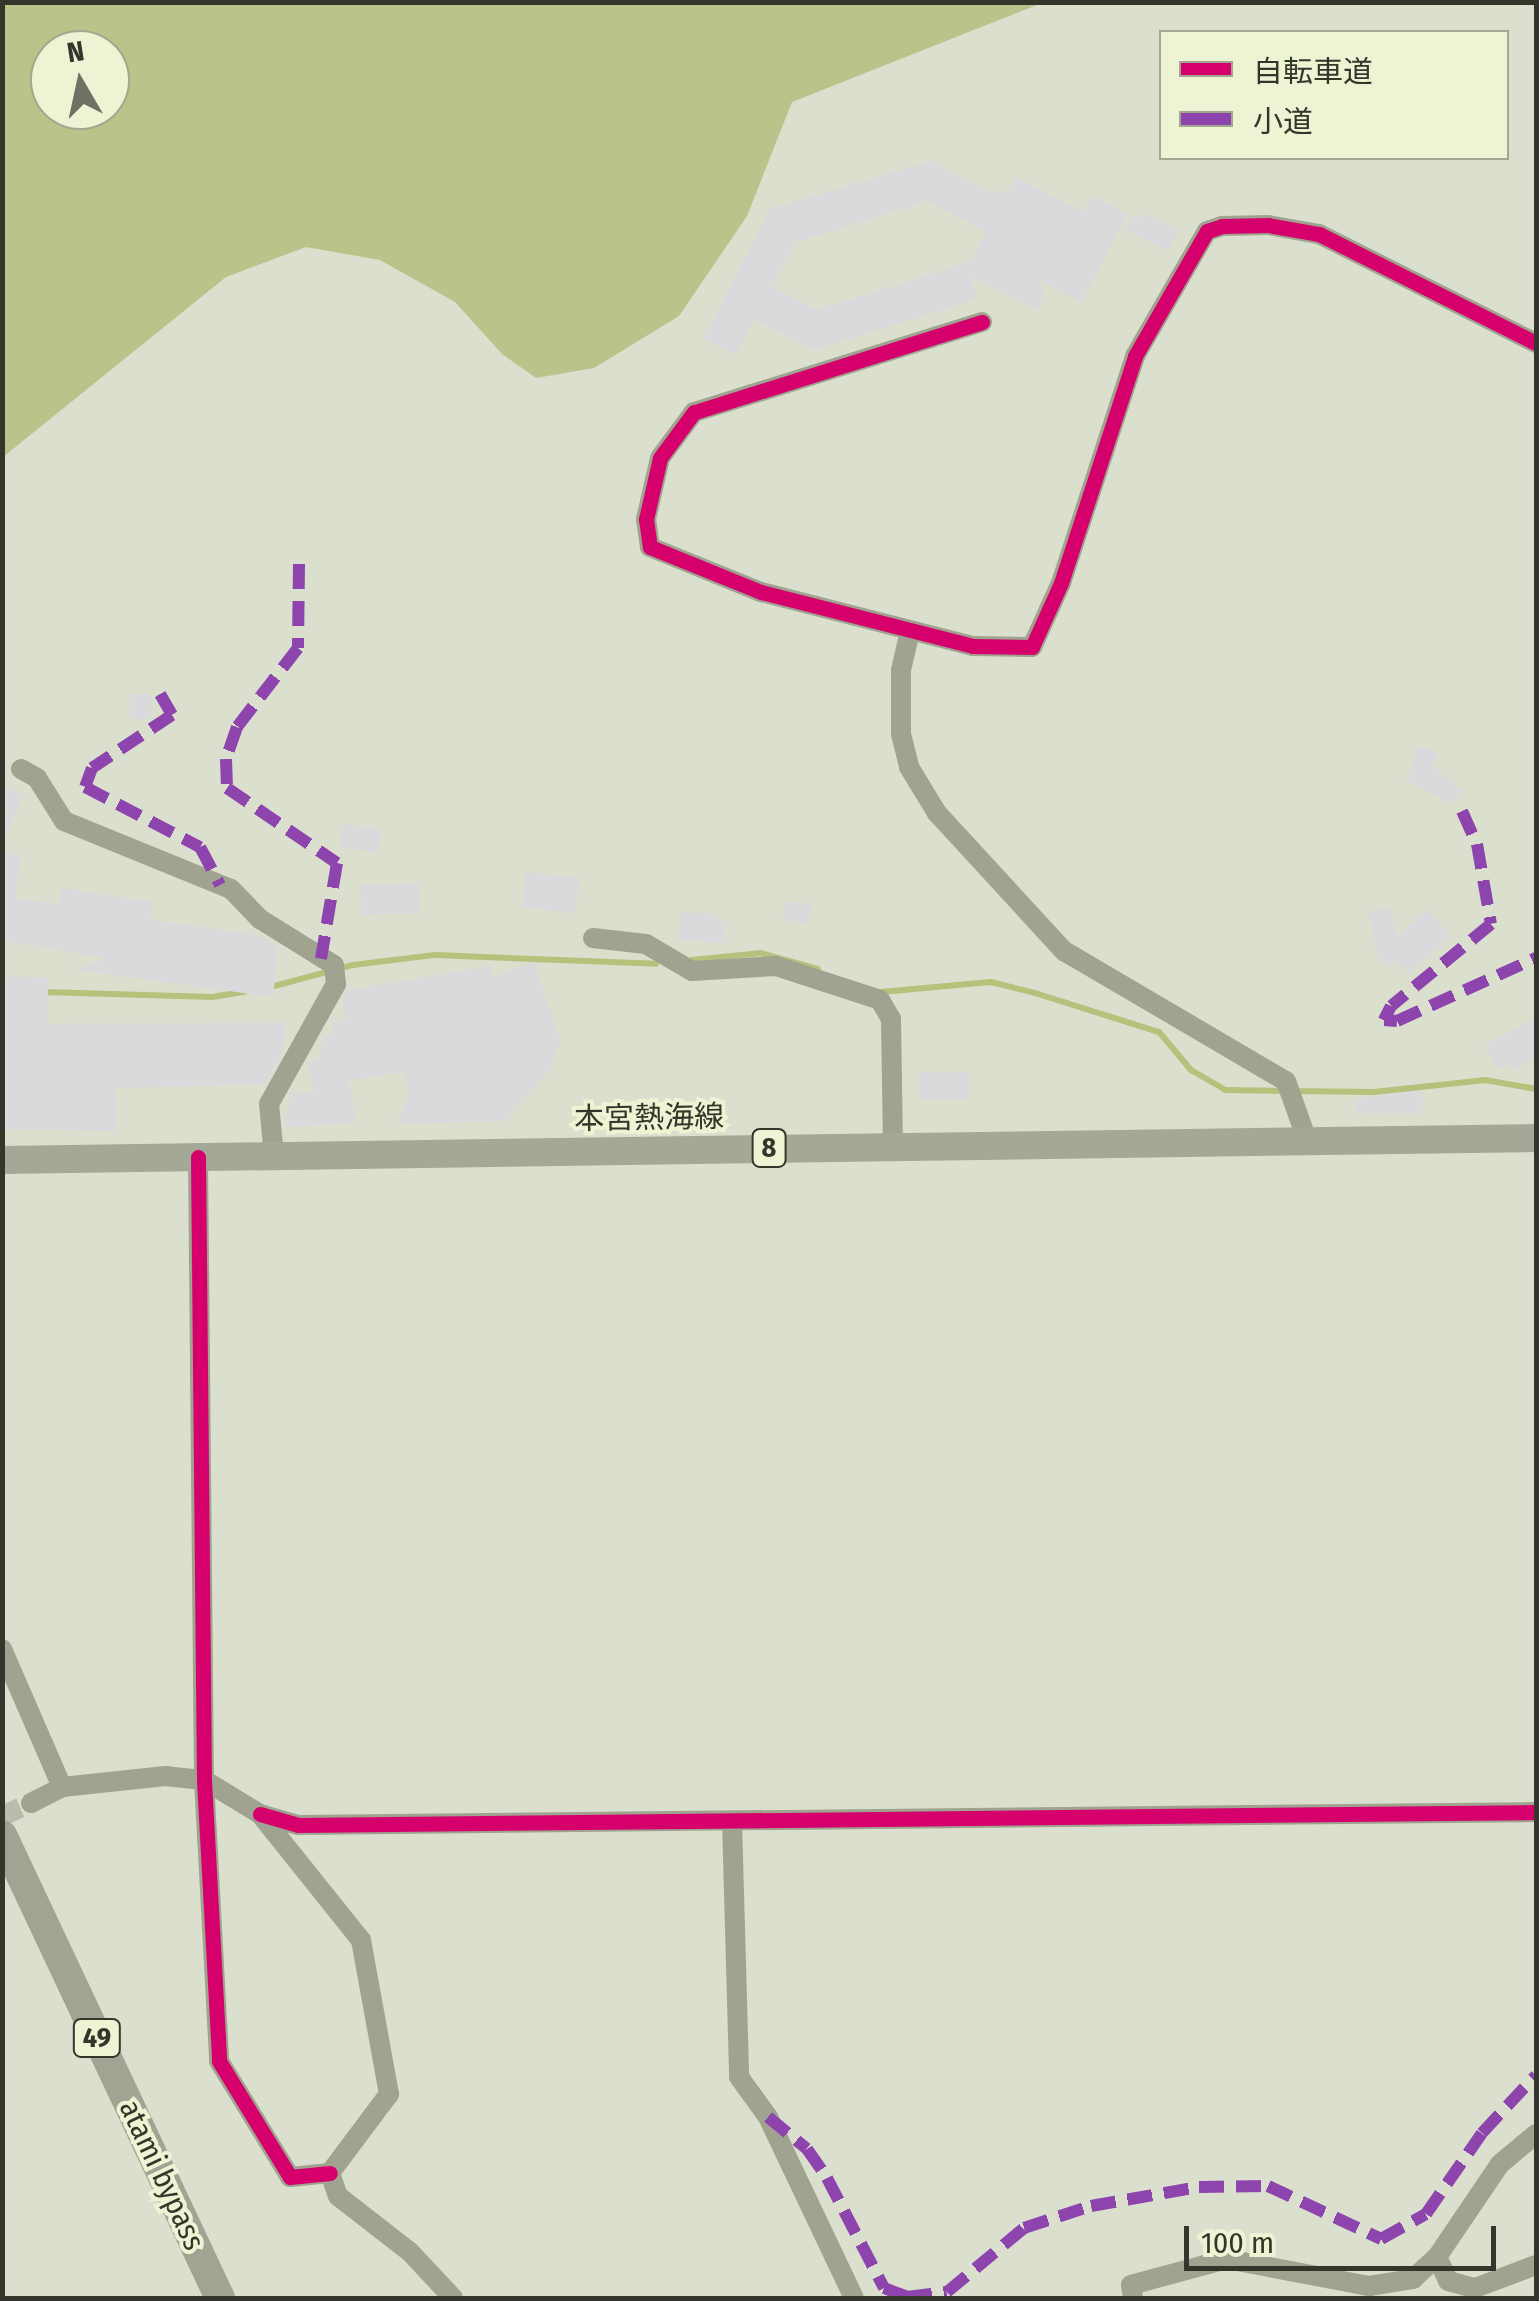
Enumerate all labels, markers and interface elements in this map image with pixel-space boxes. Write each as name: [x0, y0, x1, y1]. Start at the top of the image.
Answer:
north arrow: [30, 30, 130, 130]
legend: [1159, 30, 1509, 160]
text: N: [65, 34, 86, 69]
text: 自転車道: [1253, 54, 1373, 90]
text: 小道: [1253, 104, 1313, 140]
street label: 本宮熱海線: [574, 1099, 724, 1137]
road number: 8: [752, 1125, 786, 1171]
road number: 49: [72, 2015, 122, 2061]
street label: atami bypass: [112, 2094, 212, 2256]
scale bar: [1189, 2206, 1502, 2268]
text: 100 m: [1201, 2225, 1274, 2261]

